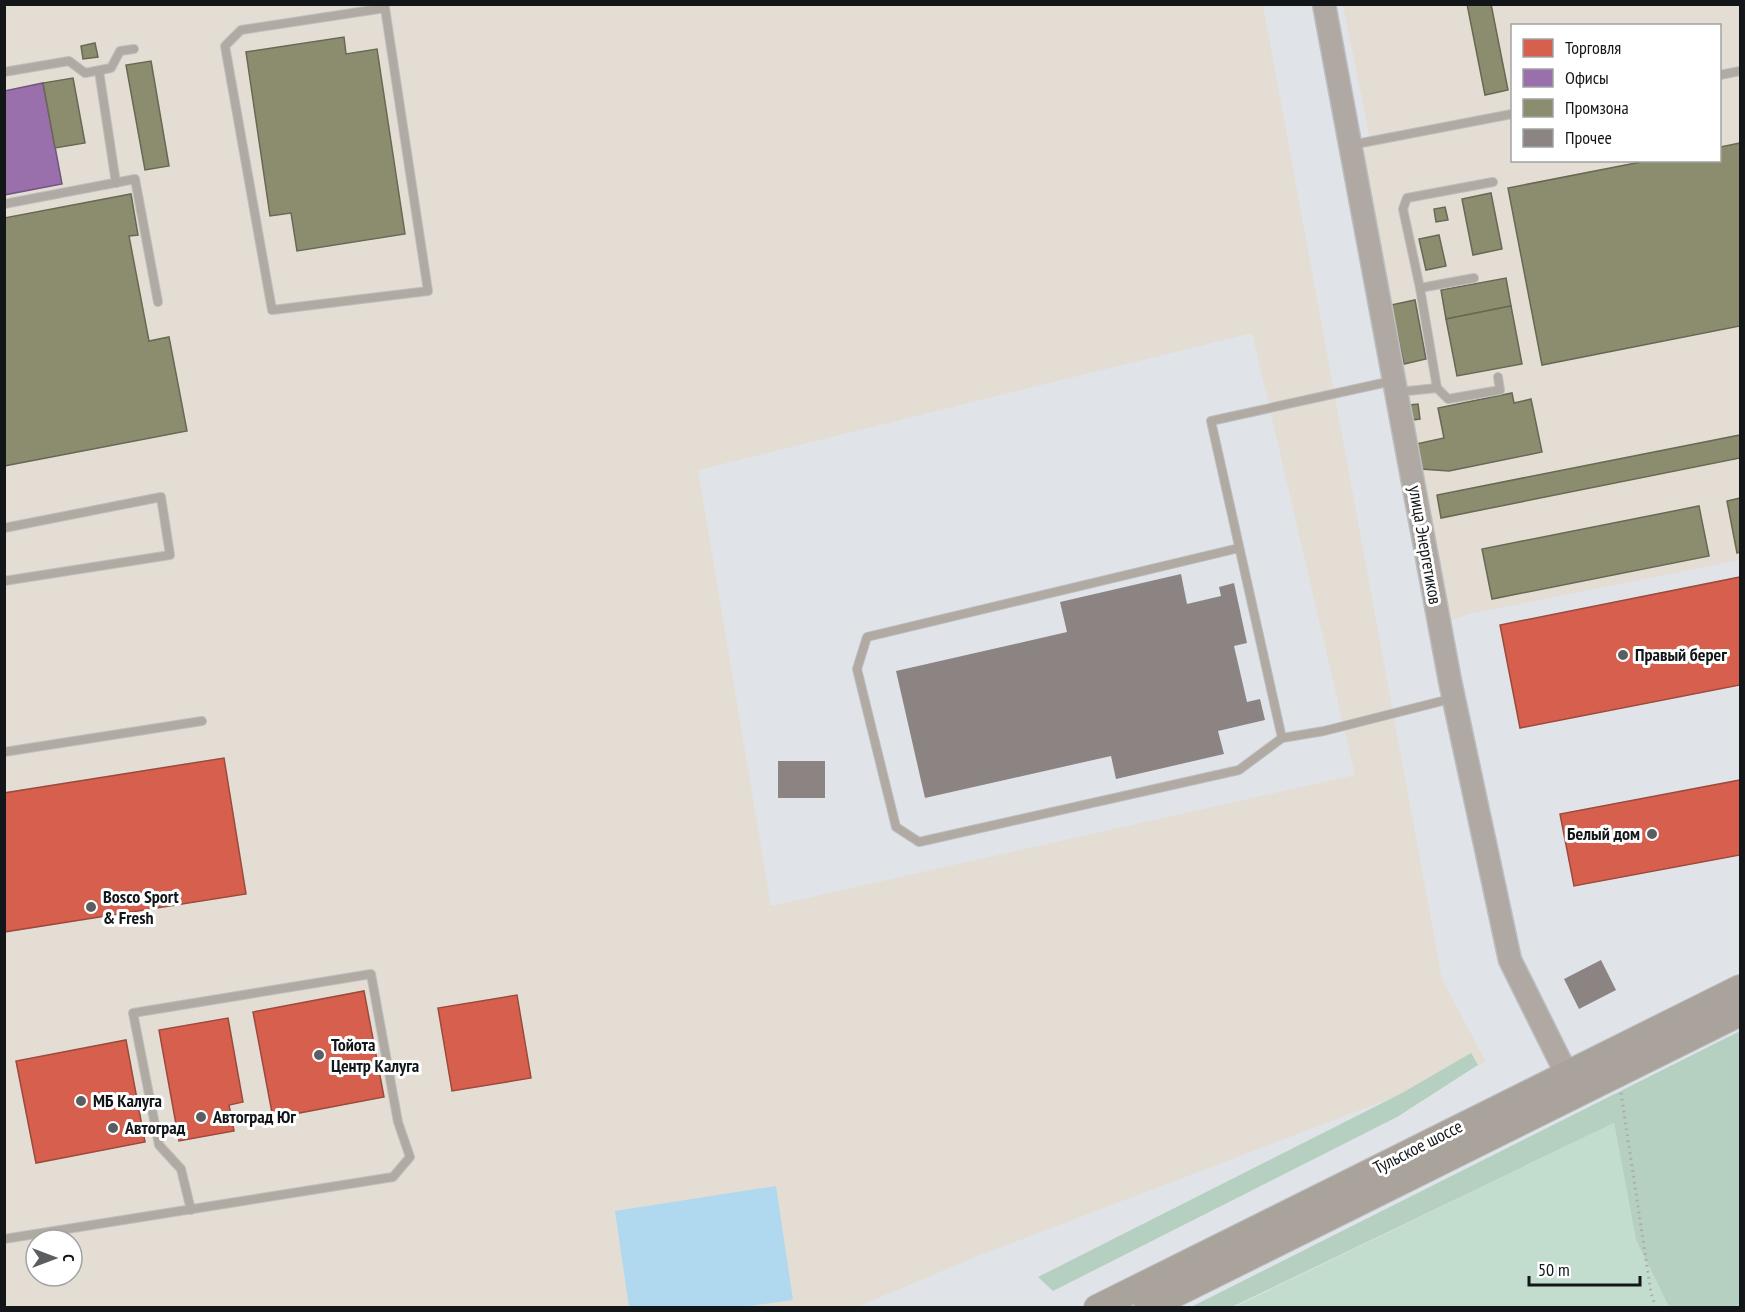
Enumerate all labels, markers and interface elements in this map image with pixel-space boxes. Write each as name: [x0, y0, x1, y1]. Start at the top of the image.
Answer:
legend: [1511, 24, 1721, 162]
text: Торговля: [1565, 36, 1621, 59]
text: Офисы: [1565, 66, 1609, 89]
text: Промзона: [1565, 96, 1629, 119]
text: Прочее: [1565, 126, 1612, 149]
street label: улица Энергетиков: [1404, 484, 1447, 606]
place label: Правый берег: [1635, 643, 1727, 666]
marker: Правый берег: [1616, 648, 1630, 662]
place label: Белый дом: [1567, 822, 1640, 845]
marker: Белый дом: [1645, 827, 1659, 841]
place label: Bosco Sport & Fresh: [103, 885, 180, 929]
marker: Bosco Sport & Fresh: [84, 900, 98, 914]
place label: Тойота Центр Калуга: [331, 1033, 419, 1077]
marker: Тойота Центр Калуга: [312, 1048, 326, 1062]
place label: МБ Калуга: [93, 1089, 162, 1112]
marker: МБ Калуга: [74, 1094, 88, 1108]
place label: Автоград Юг: [212, 1105, 296, 1128]
marker: Автоград Юг: [194, 1110, 208, 1124]
street label: Тульское шоссе: [1369, 1114, 1466, 1179]
place label: Автоград: [124, 1116, 186, 1139]
marker: Автоград: [106, 1121, 120, 1135]
north arrow: [24, 1228, 84, 1288]
scale bar: [1529, 1249, 1640, 1287]
text: С: [59, 1254, 79, 1262]
text: 50 m: [1538, 1258, 1570, 1281]

